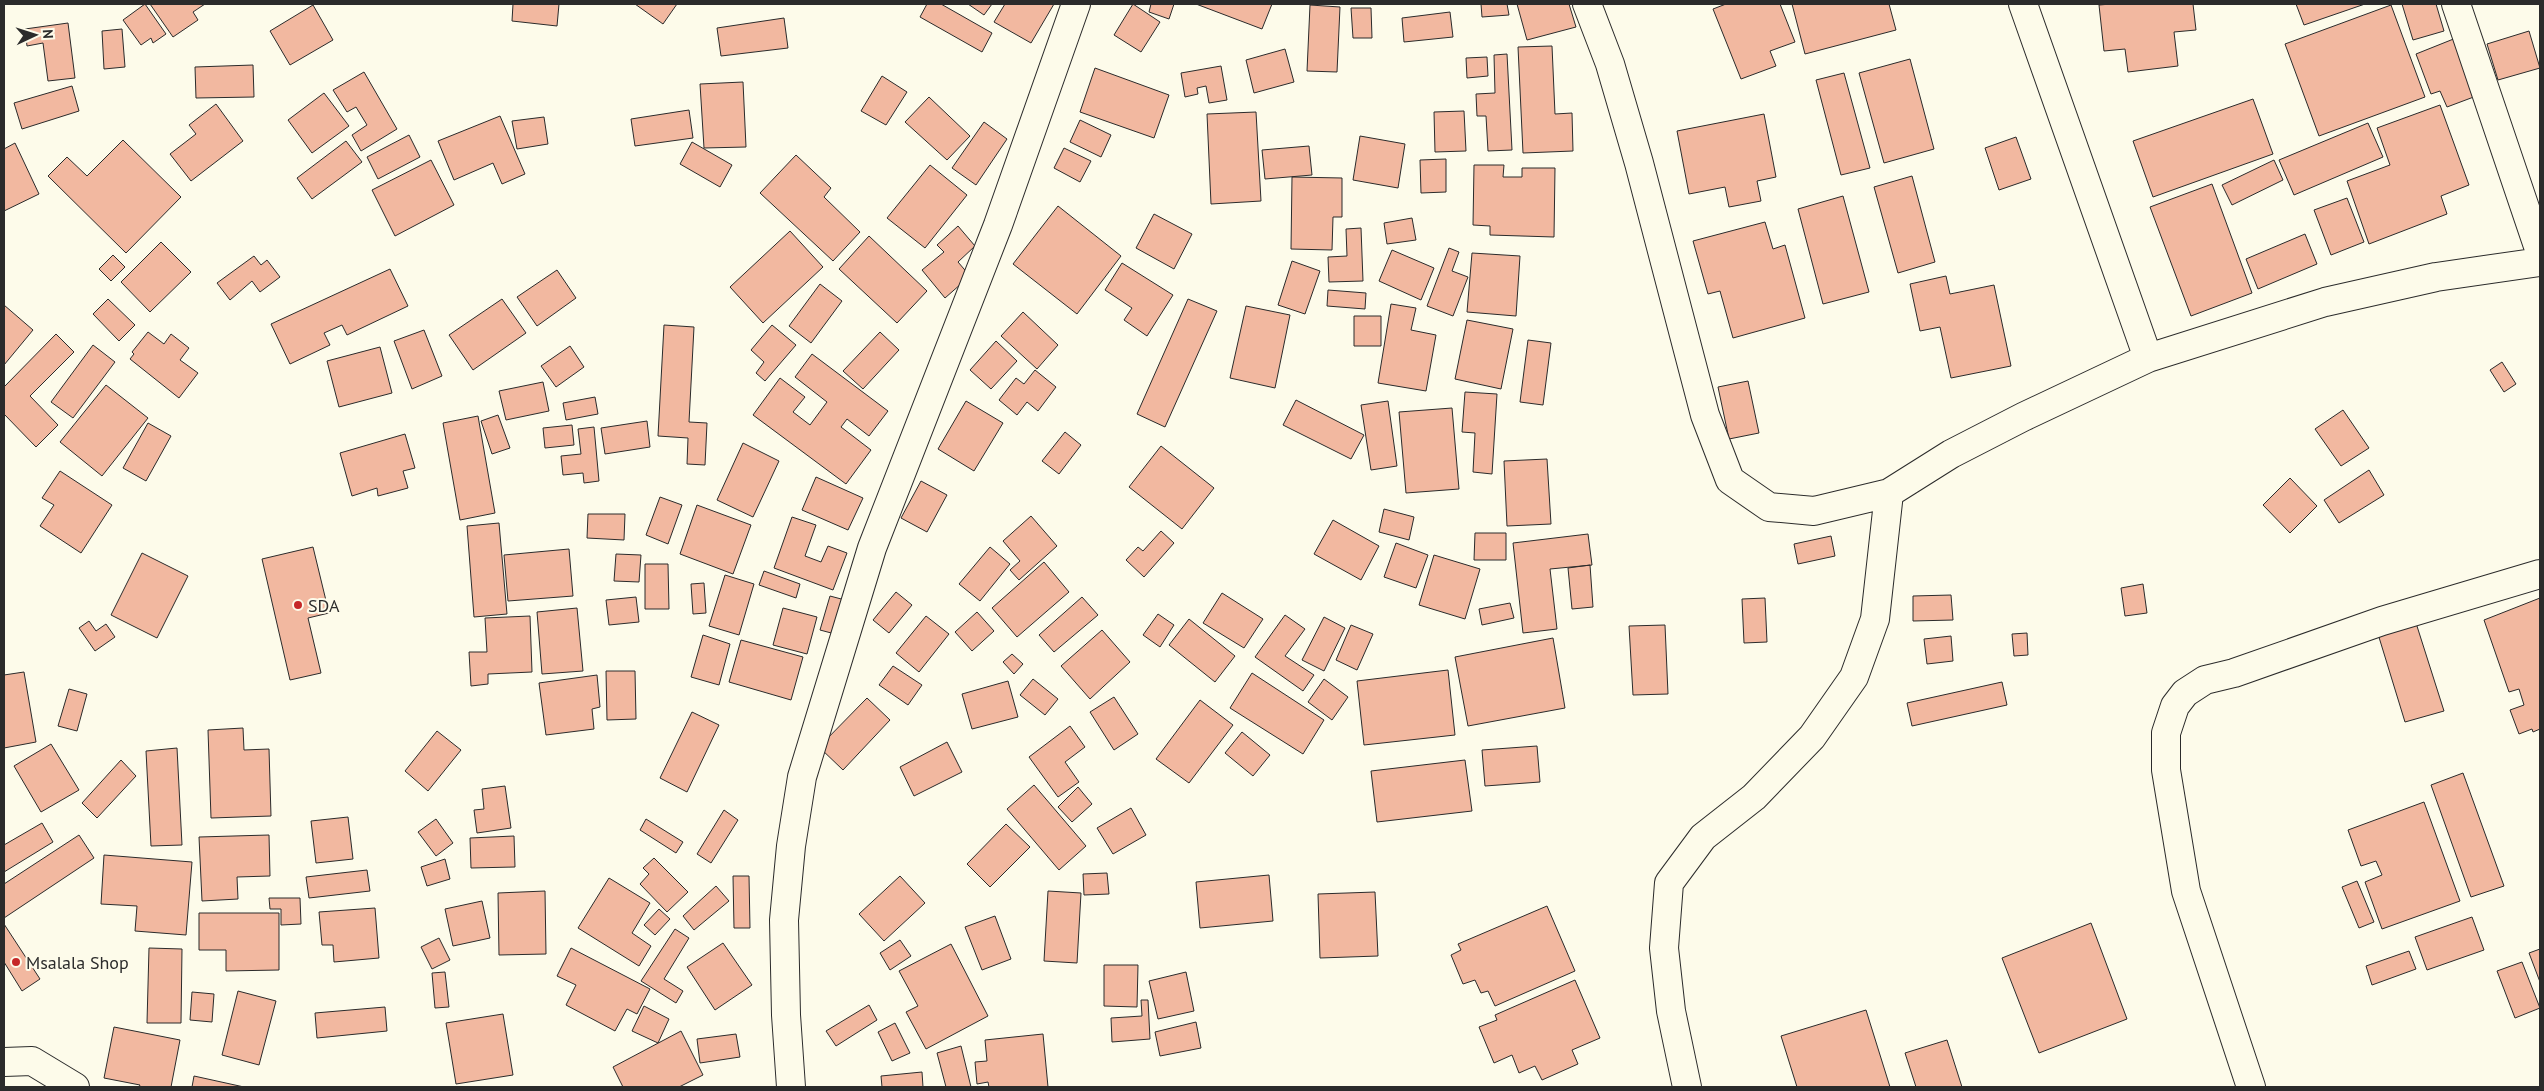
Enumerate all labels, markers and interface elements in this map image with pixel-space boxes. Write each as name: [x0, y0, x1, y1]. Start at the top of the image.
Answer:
north arrow: [10, 10, 60, 60]
text: N: [39, 29, 57, 39]
place label: SDA: [308, 594, 340, 617]
marker: SDA: [292, 599, 304, 611]
place label: Msalala Shop: [26, 951, 129, 974]
marker: Msalala Shop: [10, 956, 22, 968]

